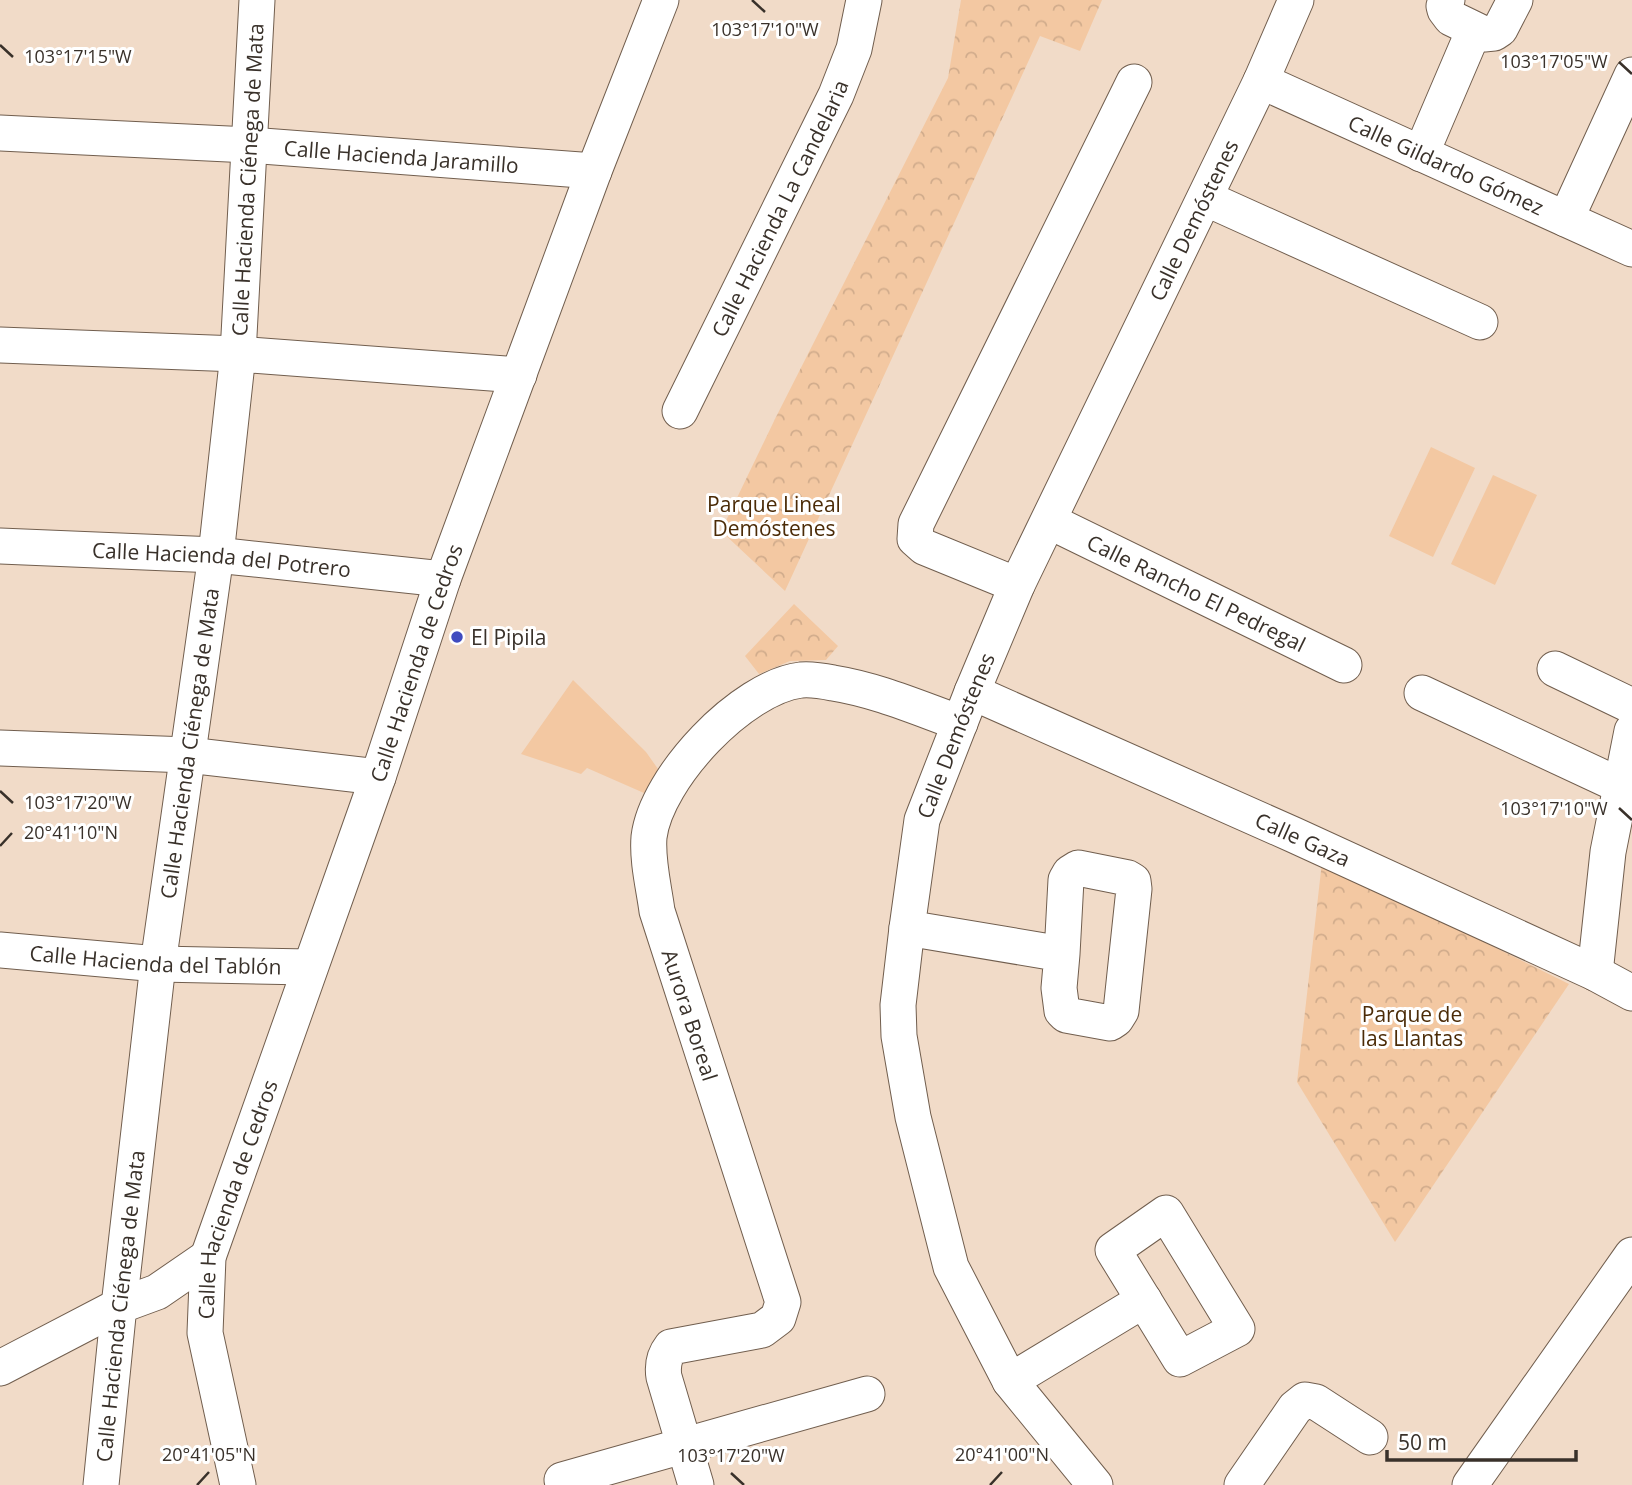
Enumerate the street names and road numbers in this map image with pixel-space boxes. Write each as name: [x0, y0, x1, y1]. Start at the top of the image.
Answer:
street label: Calle Hacienda Ciénega de Mata: [225, 22, 270, 337]
street label: Calle Hacienda La Candelaria: [705, 76, 855, 341]
street label: Calle Gildardo Gómez: [1344, 108, 1548, 221]
street label: Calle Hacienda Jaramillo: [283, 134, 520, 179]
street label: Calle Demóstenes: [1143, 135, 1245, 305]
street label: Calle Rancho El Pedregal: [1082, 528, 1310, 658]
street label: Calle Hacienda del Potrero: [91, 536, 352, 583]
street label: Calle Hacienda de Cedros: [363, 540, 469, 786]
street label: Calle Hacienda Ciénega de Mata: [153, 586, 225, 900]
street label: Calle Demóstenes: [910, 648, 1001, 822]
street label: Calle Gaza: [1251, 806, 1355, 873]
street label: Calle Hacienda del Tablón: [28, 939, 282, 980]
street label: Aurora Boreal: [656, 946, 724, 1084]
street label: Calle Hacienda de Cedros: [192, 1076, 284, 1320]
street label: Calle Hacienda Ciénega de Mata: [89, 1149, 151, 1463]

